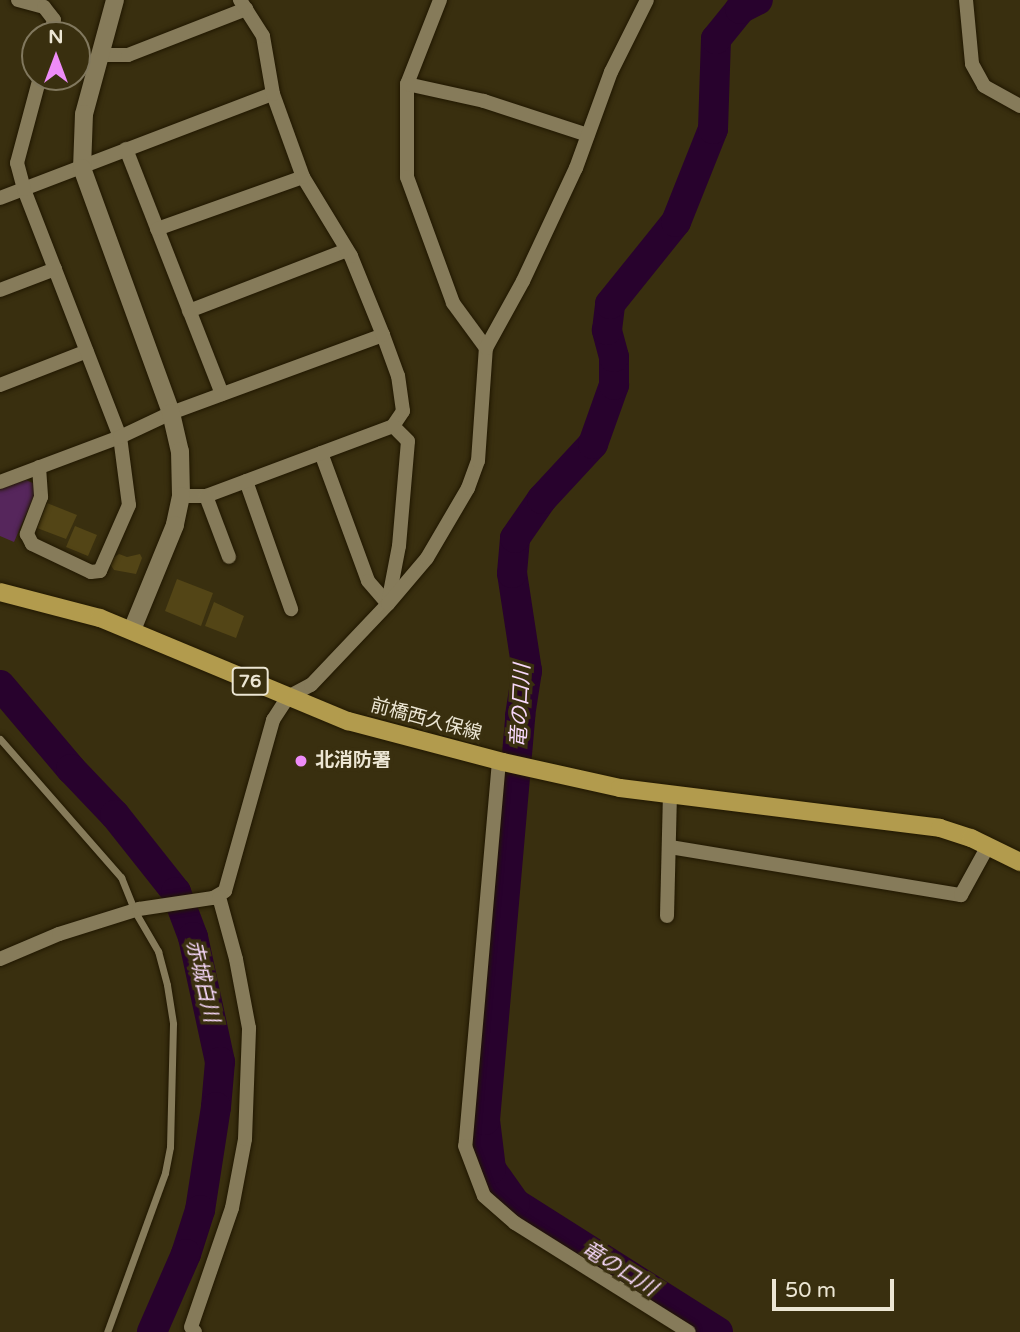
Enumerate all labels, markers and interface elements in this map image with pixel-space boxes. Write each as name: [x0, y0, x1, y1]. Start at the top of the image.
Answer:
north arrow: [21, 21, 91, 91]
text: N: [48, 26, 64, 48]
water label: 竜の口川: [506, 663, 536, 749]
road number: 76: [231, 666, 269, 696]
street label: 前橋西久保線: [368, 694, 484, 746]
place label: 北消防署: [315, 750, 391, 772]
marker: 北消防署: [293, 753, 309, 769]
water label: 赤城白川: [180, 937, 224, 1025]
water label: 竜の口川: [577, 1236, 661, 1302]
scale bar: [775, 1266, 898, 1310]
text: 50 m: [785, 1278, 836, 1303]

